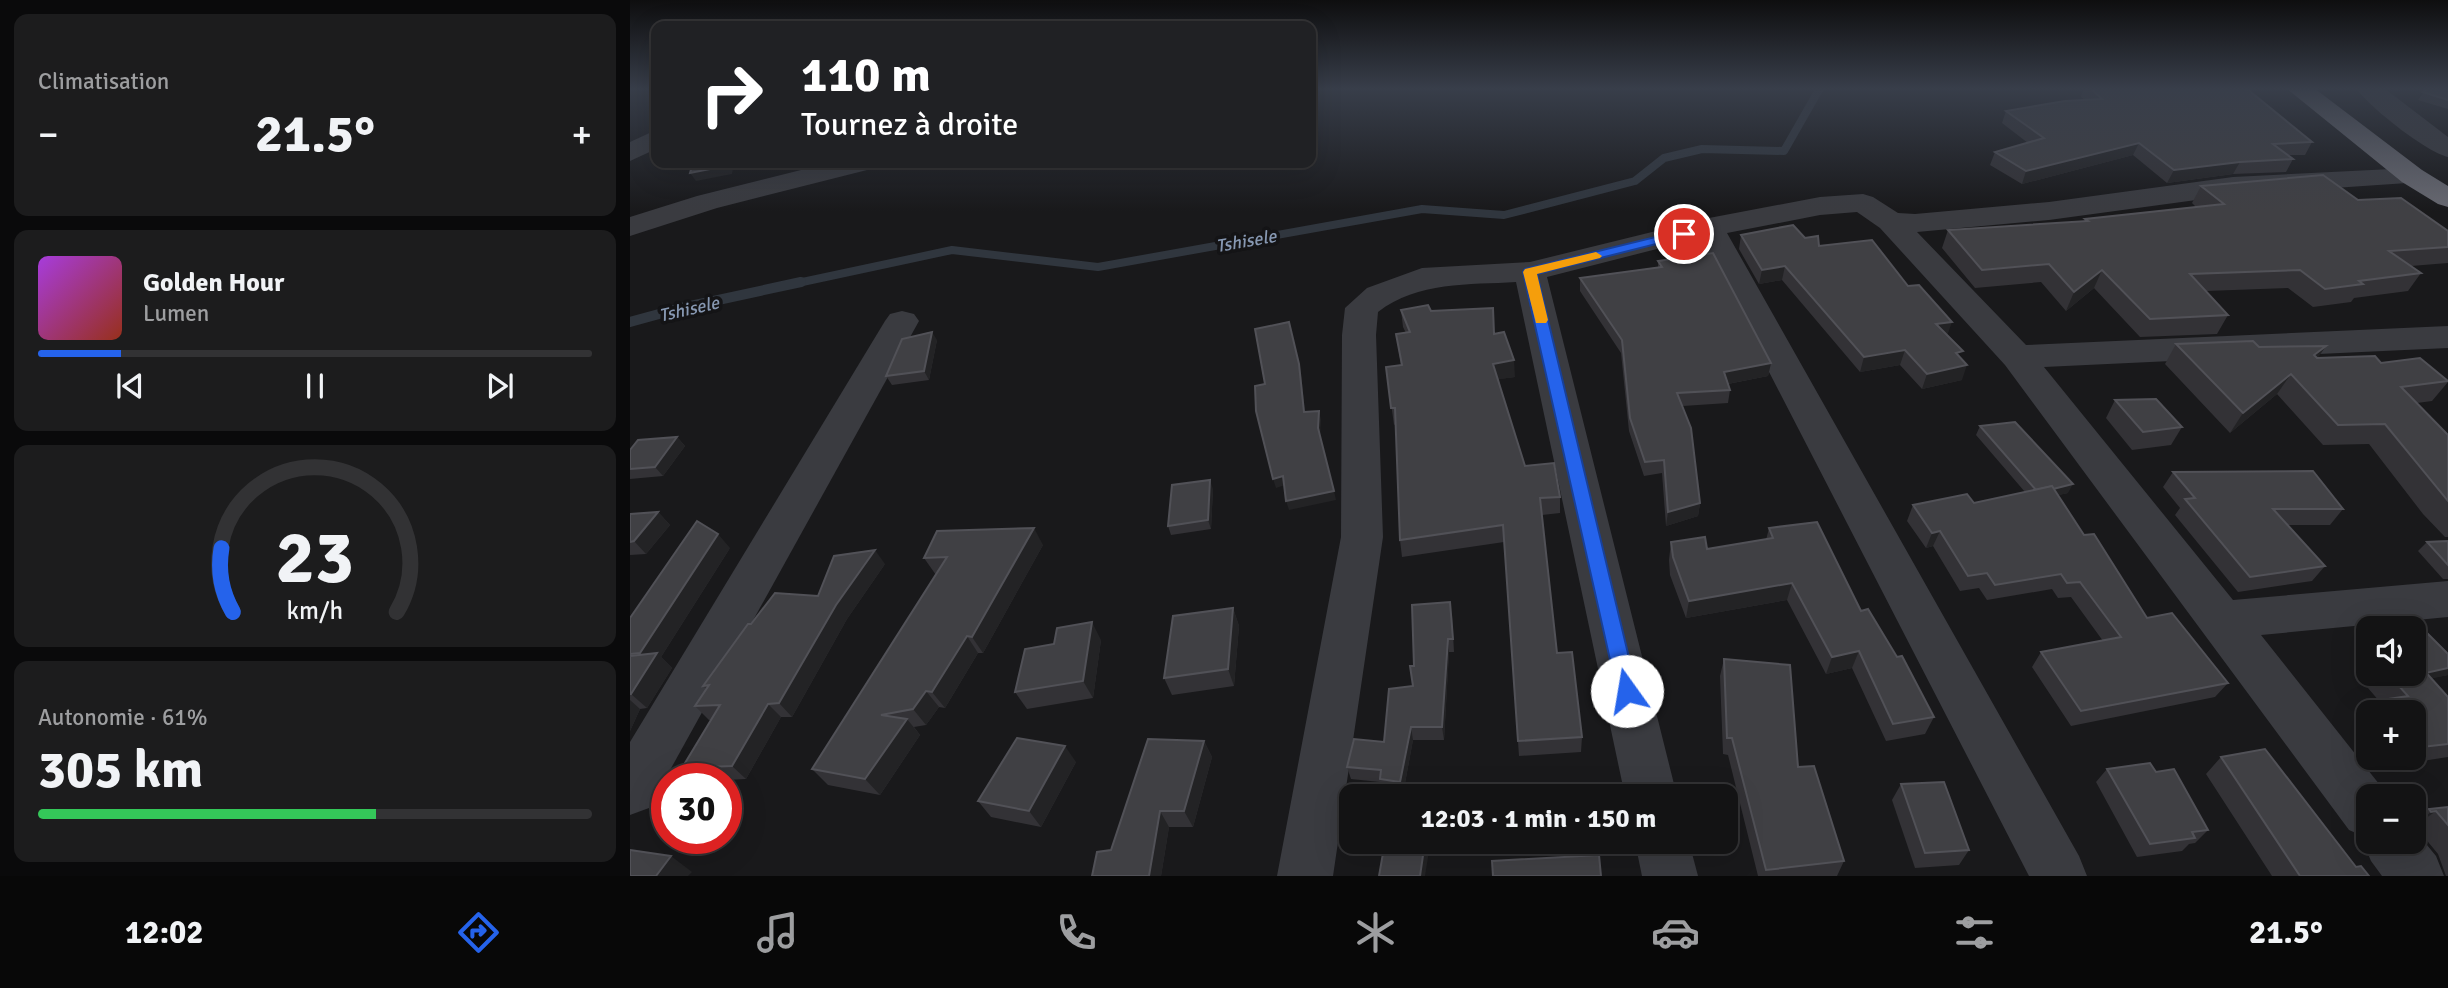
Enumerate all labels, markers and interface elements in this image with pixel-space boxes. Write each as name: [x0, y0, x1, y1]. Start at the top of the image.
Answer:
text: 110 m: [801, 45, 931, 105]
icon: right: [686, 49, 777, 140]
text: Climatisation: [38, 67, 169, 96]
text: 21.5°: [255, 102, 375, 166]
text: Tournez à droite: [801, 105, 1018, 144]
text: −: [38, 111, 59, 158]
text: +: [571, 111, 592, 158]
pin: [1654, 204, 1714, 264]
icon: arrive: [1665, 215, 1703, 253]
water label: Tshisele: [1214, 225, 1279, 257]
text: Golden Hour: [143, 267, 284, 299]
water label: Tshisele: [657, 291, 722, 327]
text: Lumen: [143, 299, 209, 328]
icon: previous: [111, 367, 149, 405]
icon: pause: [296, 367, 334, 405]
icon: next: [481, 367, 519, 405]
text: 23: [276, 514, 354, 603]
text: km/h: [287, 595, 343, 626]
map controls: [2356, 616, 2426, 854]
button: sound: [2356, 616, 2426, 686]
position arrow: [1590, 654, 1664, 728]
button: +: [2356, 700, 2426, 770]
text: Autonomie · 61%: [38, 703, 208, 732]
text: 305 km: [38, 738, 203, 802]
speed limit sign: 30: [651, 763, 742, 854]
button: −: [2356, 784, 2426, 854]
text: 12:03 · 1 min · 150 m: [1421, 803, 1656, 835]
icon: directions: [454, 908, 503, 957]
icon: music: [753, 908, 802, 957]
icon: phone: [1052, 908, 1101, 957]
icon: climate: [1351, 908, 1400, 957]
icon: car: [1651, 908, 1700, 957]
icon: filters: [1950, 908, 1999, 957]
text: 12:02: [125, 913, 204, 952]
text: 21.5°: [2249, 913, 2323, 952]

